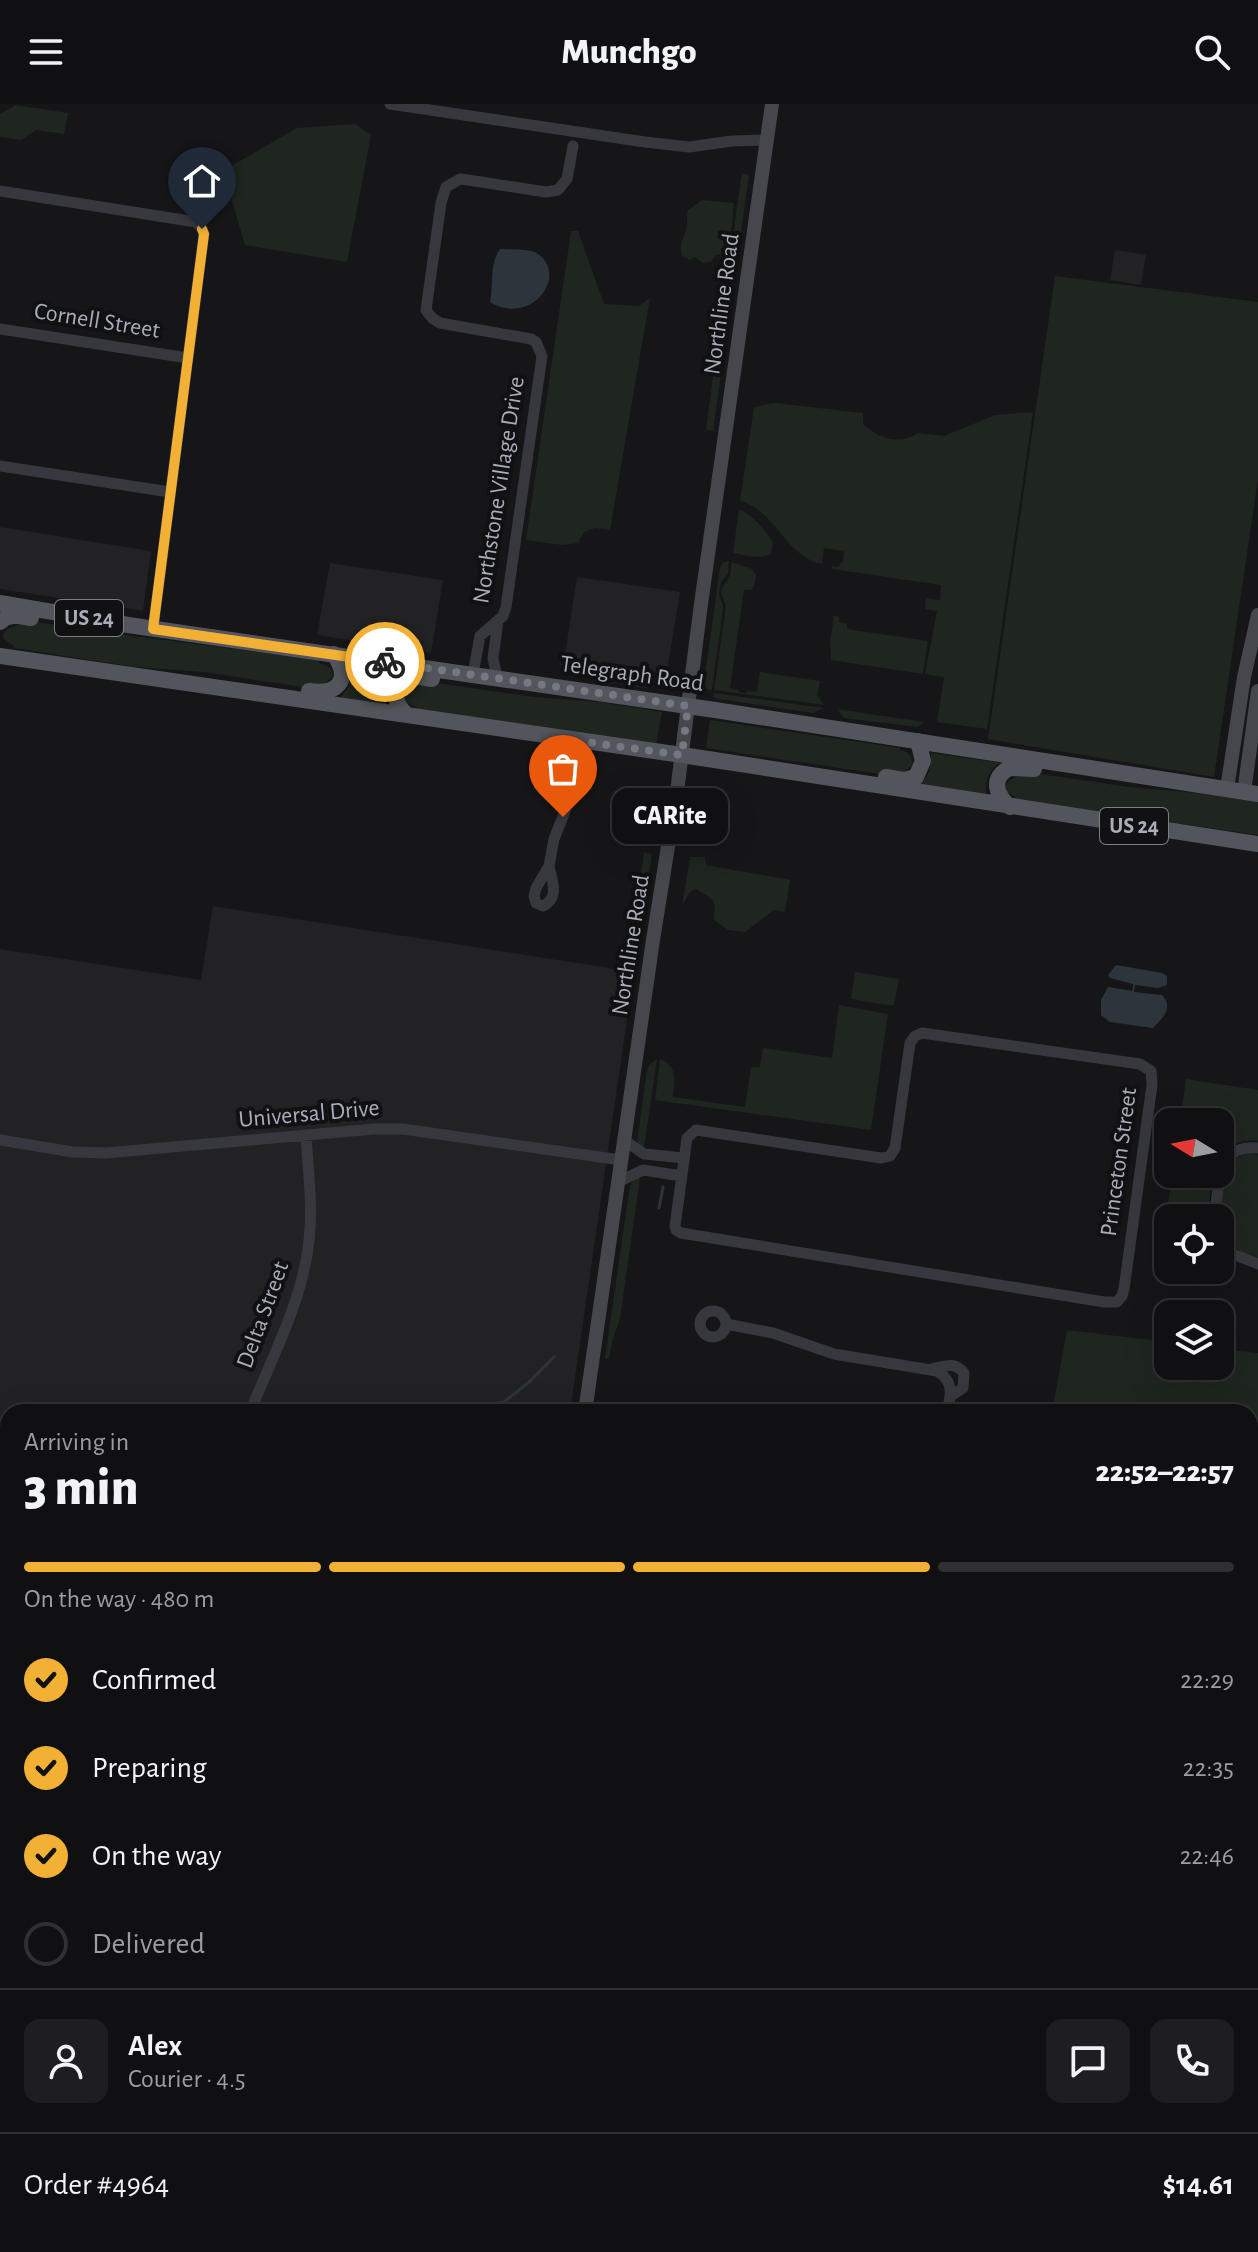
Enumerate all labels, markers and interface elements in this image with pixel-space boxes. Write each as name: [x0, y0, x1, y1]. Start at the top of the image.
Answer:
icon: menu: [24, 30, 68, 74]
icon: search: [1190, 30, 1234, 74]
text: Munchgo: [561, 34, 697, 70]
pin: [168, 147, 236, 229]
icon: home: [180, 159, 224, 203]
street label: Northline Road: [700, 232, 744, 376]
street label: Cornell Street: [32, 299, 162, 343]
street label: Northstone Village Drive: [469, 375, 529, 605]
road number: US 24: [55, 600, 123, 636]
courier: [345, 622, 425, 702]
icon: bike: [363, 640, 407, 684]
street label: Telegraph Road: [559, 652, 705, 696]
pin: [529, 735, 597, 817]
icon: bag: [541, 747, 585, 791]
callout: CARite: [611, 789, 727, 845]
text: CARite: [633, 803, 707, 829]
road number: US 24: [1100, 808, 1168, 844]
street label: Northline Road: [608, 873, 654, 1017]
street label: Princeton Street: [1097, 1086, 1141, 1238]
street label: Universal Drive: [238, 1096, 380, 1132]
north arrow: [1154, 1108, 1234, 1188]
map controls: [1154, 1108, 1234, 1380]
button: locate: [1154, 1204, 1234, 1284]
street label: Delta Street: [233, 1258, 293, 1372]
button: layers: [1154, 1300, 1234, 1380]
text: Arriving in: [24, 1429, 129, 1455]
text: 22:52–22:57: [1095, 1457, 1234, 1487]
text: 3 min: [24, 1462, 138, 1514]
text: On the way · 480 m: [24, 1586, 214, 1612]
icon: check: [24, 1658, 68, 1702]
text: Confirmed: [92, 1665, 216, 1695]
text: 22:29: [1180, 1667, 1234, 1693]
icon: check: [24, 1746, 68, 1790]
text: Preparing: [92, 1753, 207, 1783]
text: 22:35: [1183, 1755, 1234, 1781]
icon: check: [24, 1834, 68, 1878]
text: On the way: [92, 1841, 221, 1871]
text: 22:46: [1180, 1843, 1234, 1869]
text: Delivered: [92, 1929, 205, 1959]
button: person: [24, 2019, 108, 2103]
button: chat: [1046, 2019, 1130, 2103]
button: phone: [1150, 2019, 1234, 2103]
text: Alex: [128, 2031, 182, 2061]
text: Courier · 4.5: [128, 2066, 246, 2092]
text: Order #4964: [24, 2170, 169, 2200]
text: $14.61: [1162, 2170, 1234, 2200]

